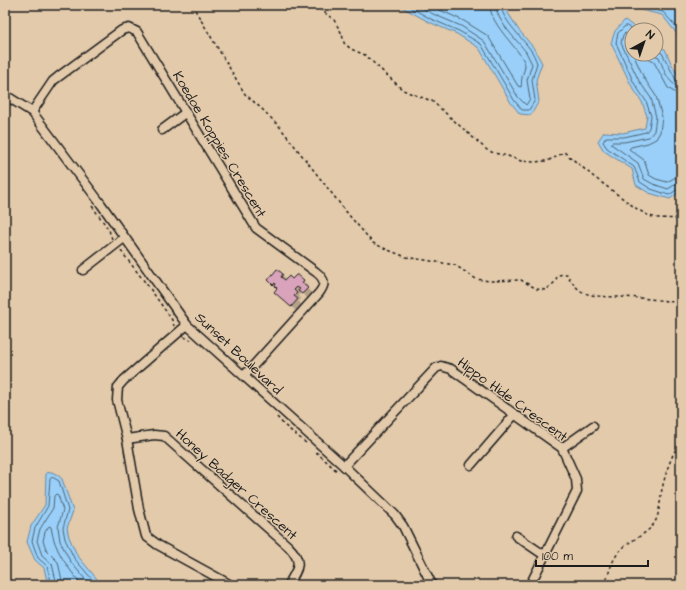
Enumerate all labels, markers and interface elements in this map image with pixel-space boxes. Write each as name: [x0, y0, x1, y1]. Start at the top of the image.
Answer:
north arrow: [624, 22, 664, 62]
text: N: [643, 27, 658, 43]
street label: Koedoe Koppies Crescent: [167, 67, 271, 222]
street label: Sunset Boulevard: [190, 308, 286, 400]
street label: Hippo Hide Crescent: [453, 353, 572, 447]
street label: Honey Badger Crescent: [171, 424, 302, 545]
scale bar: [536, 542, 648, 568]
text: 100 m: [542, 548, 573, 565]

